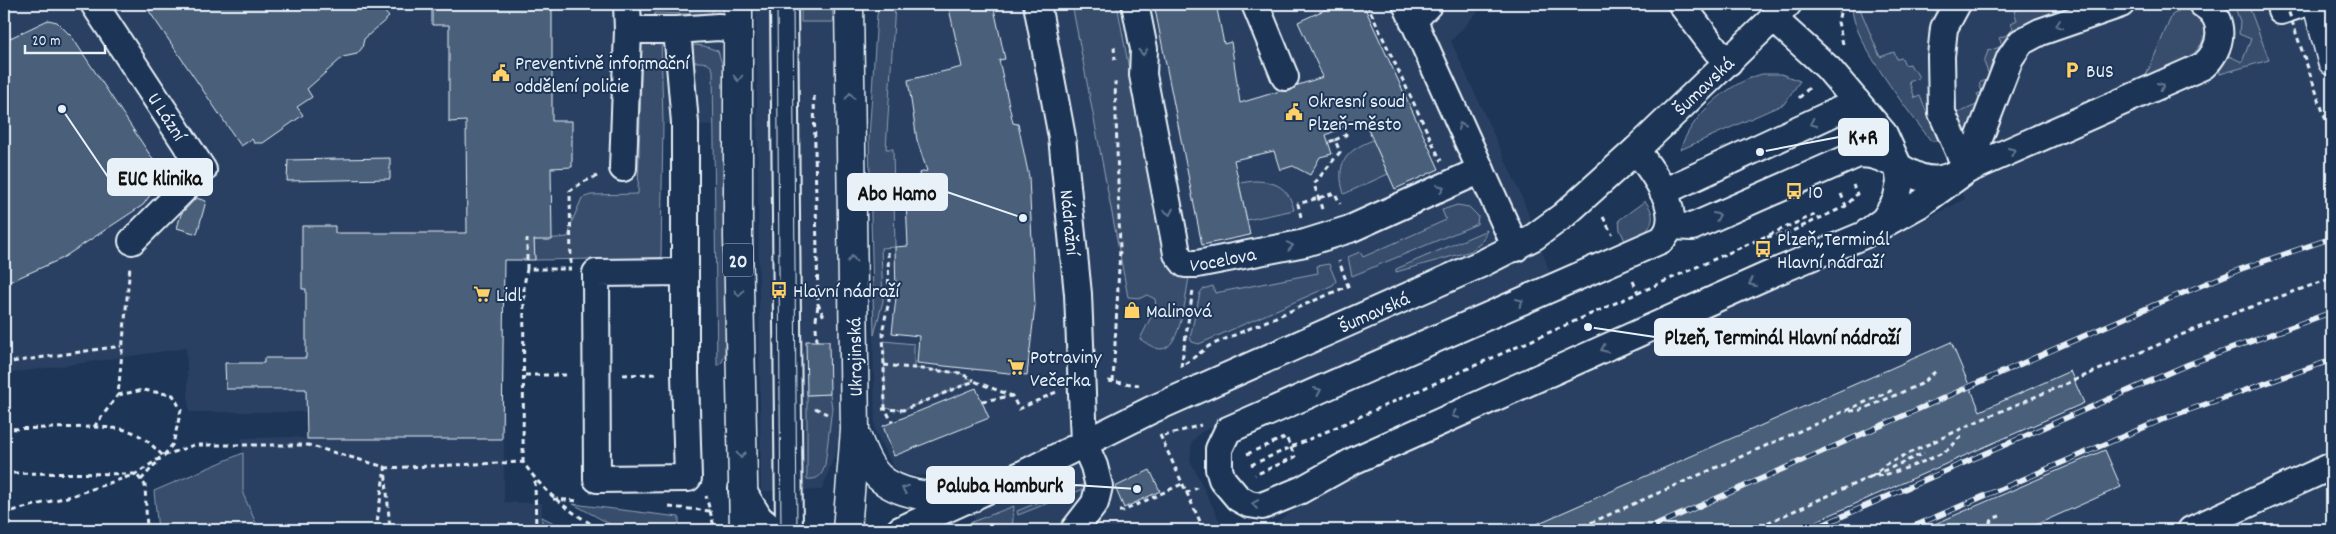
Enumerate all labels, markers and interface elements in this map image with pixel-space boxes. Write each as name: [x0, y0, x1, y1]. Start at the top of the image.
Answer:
one-way arrow: [2055, 20, 2063, 30]
scale bar: [25, 22, 105, 54]
text: 20 m: [32, 31, 60, 53]
one-way arrow: [1138, 48, 1149, 56]
place label: Preventivně informační oddělení policie: [515, 51, 690, 102]
street label: Šumavská: [1669, 52, 1742, 124]
place label: BUS: [2086, 59, 2114, 87]
parking icon: BUS: [2062, 60, 2082, 80]
public building icon: Preventivně informační oddělení policie: [491, 63, 511, 83]
one-way arrow: [733, 74, 743, 82]
one-way arrow: [2156, 82, 2165, 92]
street label: U Lázní: [139, 88, 192, 149]
place label: Okresní soud Plzeň-město: [1308, 89, 1405, 140]
one-way arrow: [845, 92, 855, 100]
public building icon: Okresní soud Plzeň-město: [1284, 102, 1304, 122]
one-way arrow: [1809, 117, 1818, 127]
callout: K+R: [1839, 119, 1888, 155]
one-way arrow: [1456, 122, 1467, 131]
text: K+R: [1848, 125, 1878, 155]
one-way arrow: [2007, 146, 2016, 157]
callout: EUC klinika: [108, 159, 212, 195]
text: EUC klinika: [118, 166, 203, 196]
callout: Abo Hamo: [848, 174, 947, 210]
place label: 10: [1808, 180, 1823, 208]
text: Abo Hamo: [857, 181, 937, 211]
bus stop icon: 10: [1784, 181, 1804, 201]
one-way arrow: [1436, 184, 1445, 195]
street label: Nádražní: [1050, 188, 1085, 258]
one-way arrow: [1163, 207, 1174, 216]
one-way arrow: [1712, 211, 1721, 222]
place label: Plzeň,,Terminál Hlavní nádraží: [1777, 227, 1890, 278]
bus stop icon: Plzeň,,Terminál Hlavní nádraží: [1753, 239, 1773, 259]
one-way arrow: [1285, 241, 1294, 251]
street label: Vocelova: [1190, 242, 1259, 281]
road number: 20: [723, 244, 753, 276]
one-way arrow: [847, 254, 857, 262]
one-way arrow: [1748, 277, 1757, 288]
place label: Hlavní nádraží: [793, 279, 901, 307]
bus stop icon: Hlavní nádraží: [769, 280, 789, 300]
place label: Lidl: [496, 283, 522, 311]
supermarket icon: Lidl: [472, 284, 492, 304]
street label: Šumavská: [1335, 286, 1415, 342]
one-way arrow: [733, 289, 744, 297]
one-way arrow: [1515, 297, 1524, 308]
place label: Malinová: [1146, 299, 1212, 327]
shop icon: Malinová: [1122, 300, 1142, 320]
street label: Ukrajinská: [842, 317, 872, 397]
callout: Plzeň, Terminál Hlavní nádraží: [1655, 319, 1910, 355]
text: Plzeň, Terminál Hlavní nádraží: [1664, 325, 1902, 355]
one-way arrow: [1600, 343, 1609, 354]
place label: Potraviny Večerka: [1030, 345, 1102, 396]
supermarket icon: Potraviny Večerka: [1006, 357, 1026, 377]
one-way arrow: [1313, 386, 1322, 397]
one-way arrow: [1451, 409, 1460, 419]
one-way arrow: [736, 452, 746, 460]
callout: Paluba Hamburk: [927, 467, 1074, 503]
text: Paluba Hamburk: [937, 473, 1064, 503]
one-way arrow: [901, 485, 909, 495]
one-way arrow: [1251, 499, 1260, 509]

